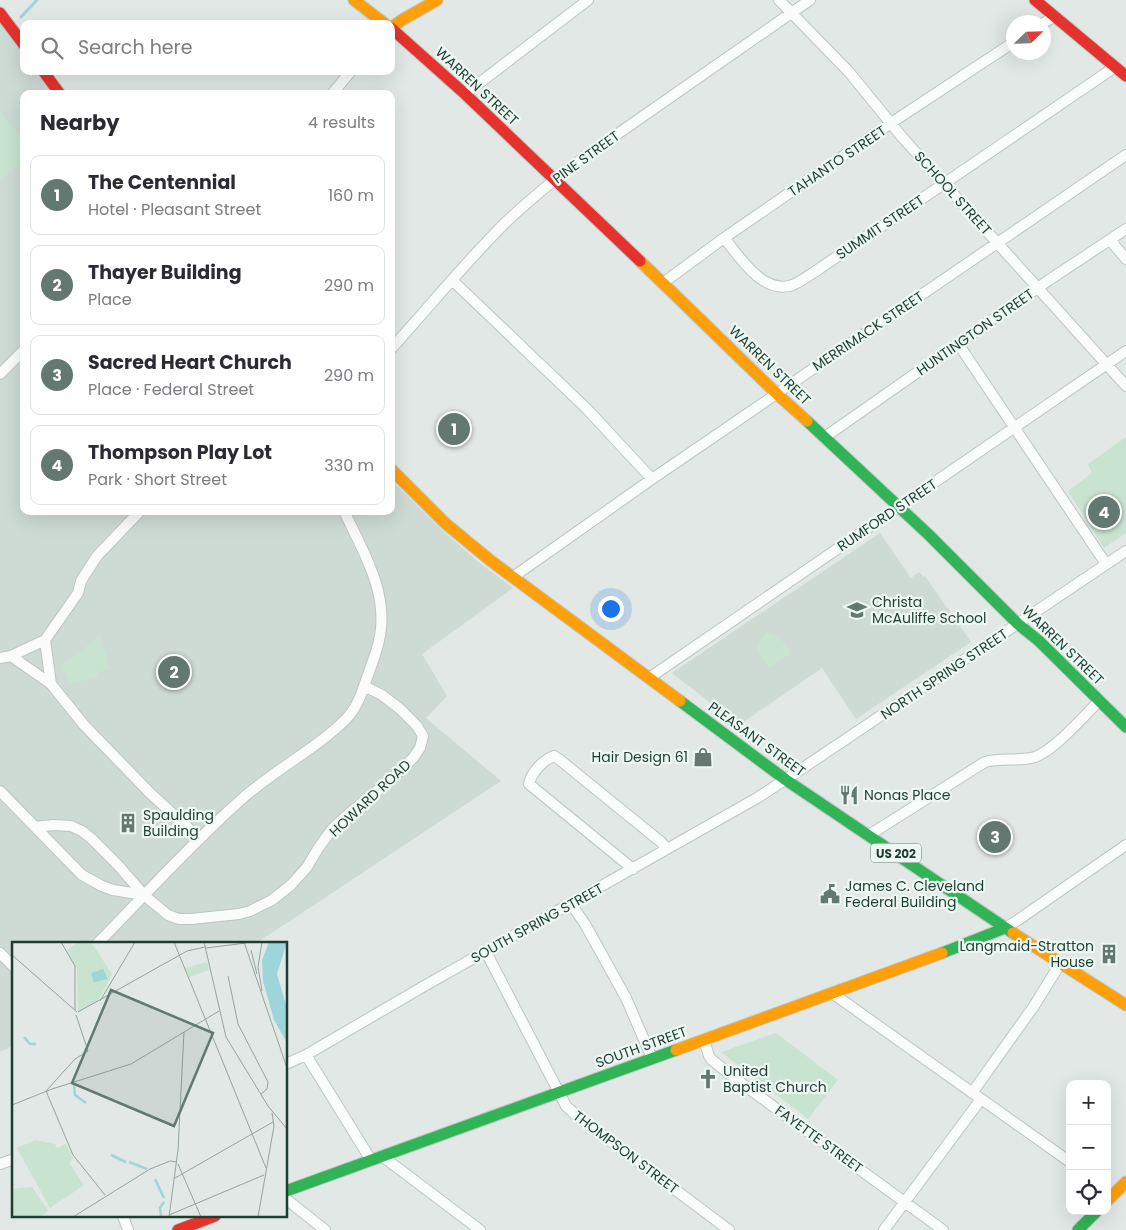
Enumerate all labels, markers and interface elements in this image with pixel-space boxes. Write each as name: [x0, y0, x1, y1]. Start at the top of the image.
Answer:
north arrow: [1006, 15, 1051, 60]
search box: [20, 20, 395, 75]
icon: search: [38, 34, 66, 62]
text: Search here: [78, 34, 192, 61]
street label: WARREN STREET: [431, 42, 523, 130]
text: Nearby: [40, 108, 120, 137]
text: 4 results: [308, 111, 375, 134]
street label: TAHANTO STREET: [784, 120, 890, 201]
street label: PINE STREET: [548, 126, 624, 188]
street label: SCHOOL STREET: [910, 147, 996, 240]
text: The Centennial: [88, 169, 236, 196]
text: 1: [54, 184, 60, 207]
text: 160 m: [328, 184, 374, 207]
street label: SUMMIT STREET: [832, 190, 929, 264]
text: Hotel · Pleasant Street: [88, 198, 261, 221]
text: Thayer Building: [88, 259, 242, 286]
text: 2: [52, 274, 62, 297]
text: 290 m: [324, 274, 374, 297]
street label: HUNTINGTON STREET: [912, 284, 1038, 380]
street label: MERRIMACK STREET: [808, 286, 928, 376]
text: Place: [88, 288, 132, 311]
street label: WARREN STREET: [725, 321, 816, 410]
text: Sacred Heart Church: [88, 349, 292, 376]
text: 3: [52, 364, 62, 387]
text: 290 m: [324, 364, 374, 387]
text: Place · Federal Street: [88, 378, 254, 401]
pin: 1: [438, 410, 470, 448]
text: Thompson Play Lot: [88, 439, 272, 466]
text: 4: [52, 454, 62, 477]
text: 330 m: [324, 454, 374, 477]
text: Park · Short Street: [88, 468, 227, 491]
street label: RUMFORD STREET: [833, 474, 941, 556]
pin: 4: [1088, 493, 1120, 531]
place label: Christa McAuliffe School: [872, 592, 987, 628]
your location: [598, 596, 624, 622]
school or university icon: Christa McAuliffe School: [846, 599, 868, 621]
street label: WARREN STREET: [1018, 601, 1109, 690]
street label: NORTH SPRING STREET: [876, 624, 1012, 724]
pin: 2: [158, 653, 190, 691]
street label: PLEASANT STREET: [704, 697, 810, 781]
shop icon: Hair Design 61: [692, 746, 714, 768]
place label: Hair Design 61: [592, 747, 688, 767]
street label: HOWARD ROAD: [325, 755, 415, 841]
restaurant icon: Nonas Place: [838, 784, 860, 806]
place label: Nonas Place: [864, 785, 951, 805]
place label: Spaulding Building: [143, 805, 214, 841]
building icon: Spaulding Building: [117, 812, 139, 834]
pin: 3: [979, 818, 1011, 856]
road number: US 202: [871, 844, 921, 862]
place label: James C. Cleveland Federal Building: [845, 876, 984, 912]
street label: SOUTH SPRING STREET: [467, 878, 607, 968]
public building icon: James C. Cleveland Federal Building: [819, 883, 841, 905]
place label: Langmaid-Stratton House: [959, 936, 1094, 972]
inset map: [12, 942, 288, 1218]
building icon: Langmaid-Stratton House: [1098, 943, 1120, 965]
street label: SOUTH STREET: [593, 1021, 690, 1073]
place label: United Baptist Church: [723, 1061, 827, 1097]
church icon: United Baptist Church: [697, 1068, 719, 1090]
map controls: [1066, 1080, 1111, 1215]
button: +: [1066, 1080, 1111, 1125]
street label: FAYETTE STREET: [771, 1100, 867, 1178]
street label: THOMPSON STREET: [569, 1106, 683, 1199]
button: −: [1066, 1125, 1111, 1170]
button: locate: [1066, 1170, 1111, 1215]

